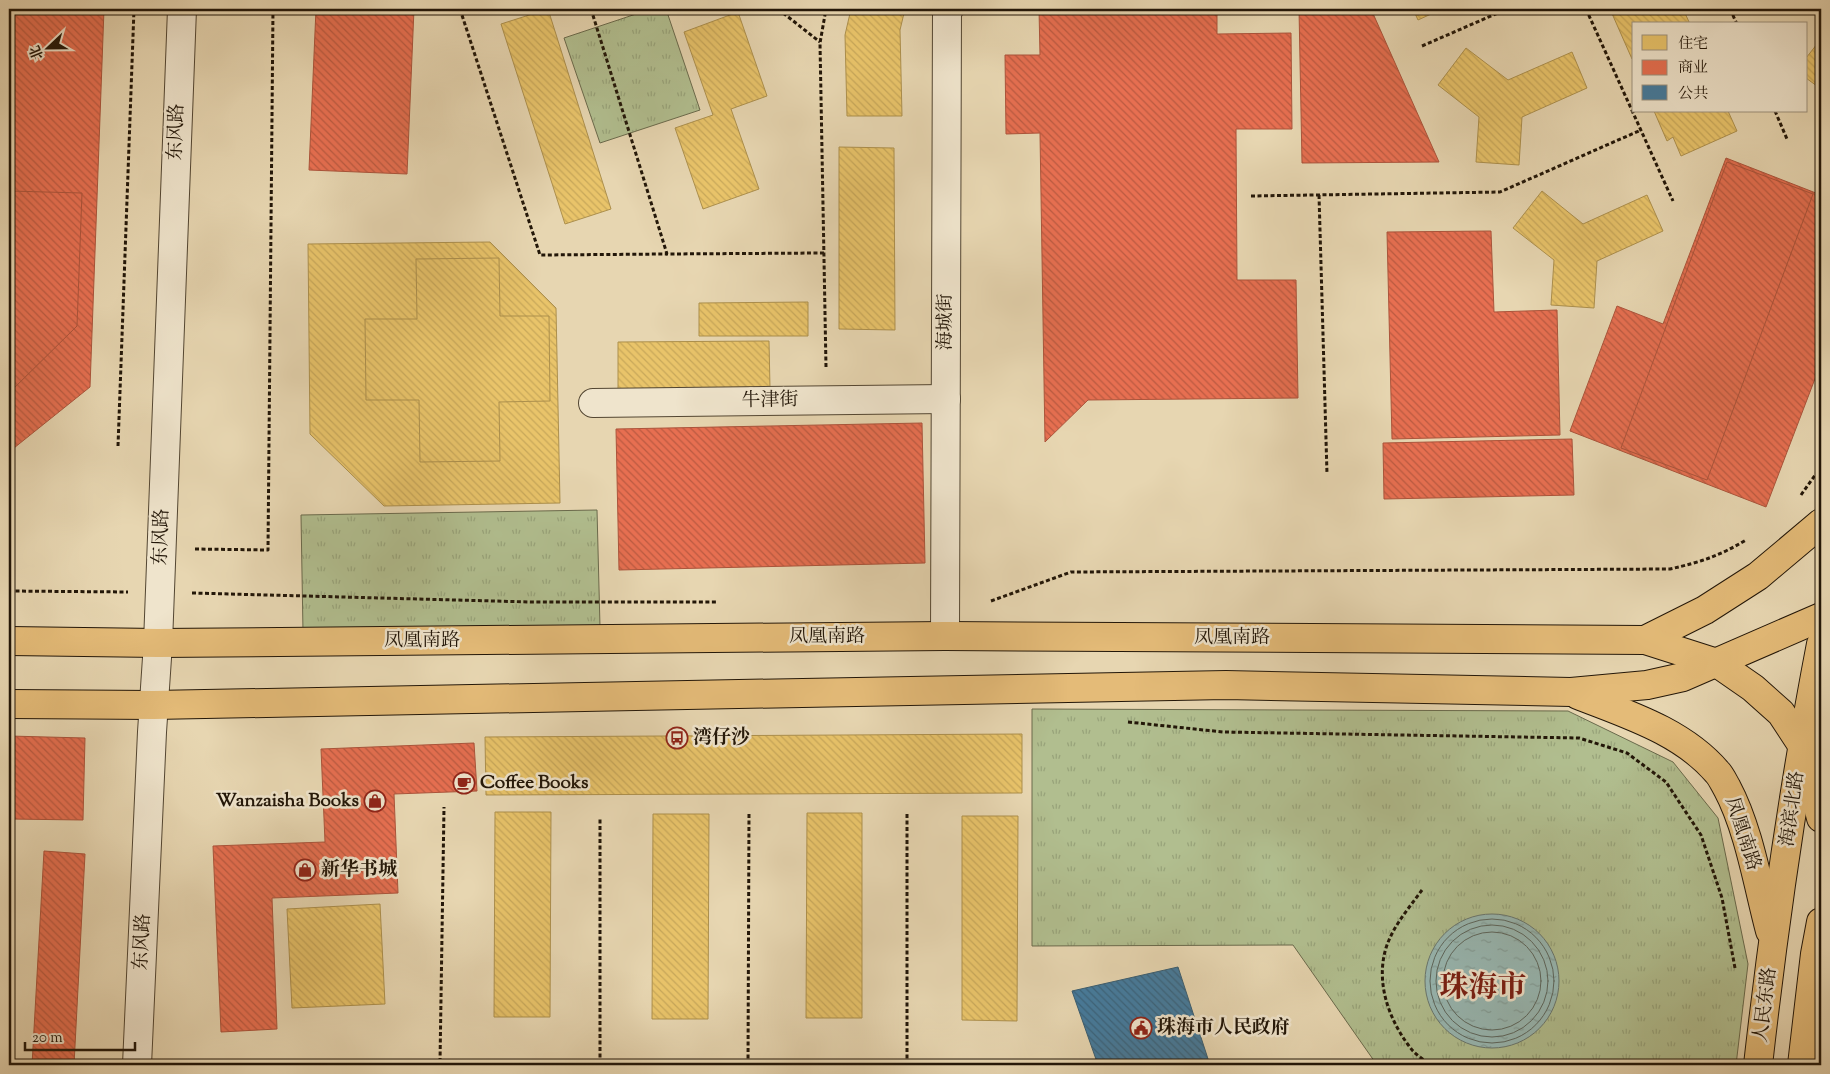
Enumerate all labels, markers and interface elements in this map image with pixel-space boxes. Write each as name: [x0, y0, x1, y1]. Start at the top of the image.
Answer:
north arrow: [22, 22, 72, 72]
legend: [1632, 22, 1808, 112]
text: 住宅: [1678, 34, 1708, 55]
text: 北: [26, 42, 50, 62]
text: 商业: [1678, 58, 1708, 79]
text: 公共: [1678, 84, 1708, 105]
street label: 东风路: [163, 103, 191, 161]
street label: 海城街: [933, 293, 960, 351]
street label: 牛津街: [741, 387, 799, 415]
street label: 东风路: [148, 508, 176, 566]
street label: 凤凰南路: [789, 624, 865, 651]
street label: 凤凰南路: [1194, 625, 1270, 652]
street label: 凤凰南路: [384, 628, 460, 655]
place label: 湾仔沙: [693, 725, 750, 752]
bus stop icon: 湾仔沙: [665, 726, 689, 750]
street label: 海滨北路: [1774, 769, 1812, 849]
place label: Coffee Books: [480, 770, 589, 797]
cafe icon: Coffee Books: [452, 771, 476, 795]
place label: Wanzaisha Books: [216, 788, 360, 815]
shop icon: Wanzaisha Books: [363, 789, 387, 813]
street label: 凤凰南路: [1717, 794, 1767, 874]
place label: 新华书城: [321, 857, 397, 884]
shop icon: 新华书城: [293, 858, 317, 882]
street label: 东风路: [128, 913, 158, 971]
street label: 人民东路: [1748, 966, 1784, 1044]
district label: 珠海市: [1439, 968, 1527, 1010]
place label: 珠海市人民政府: [1157, 1015, 1290, 1042]
public building icon: 珠海市人民政府: [1129, 1016, 1153, 1040]
scale bar: [25, 1019, 135, 1051]
text: 20 m: [32, 1028, 63, 1049]

